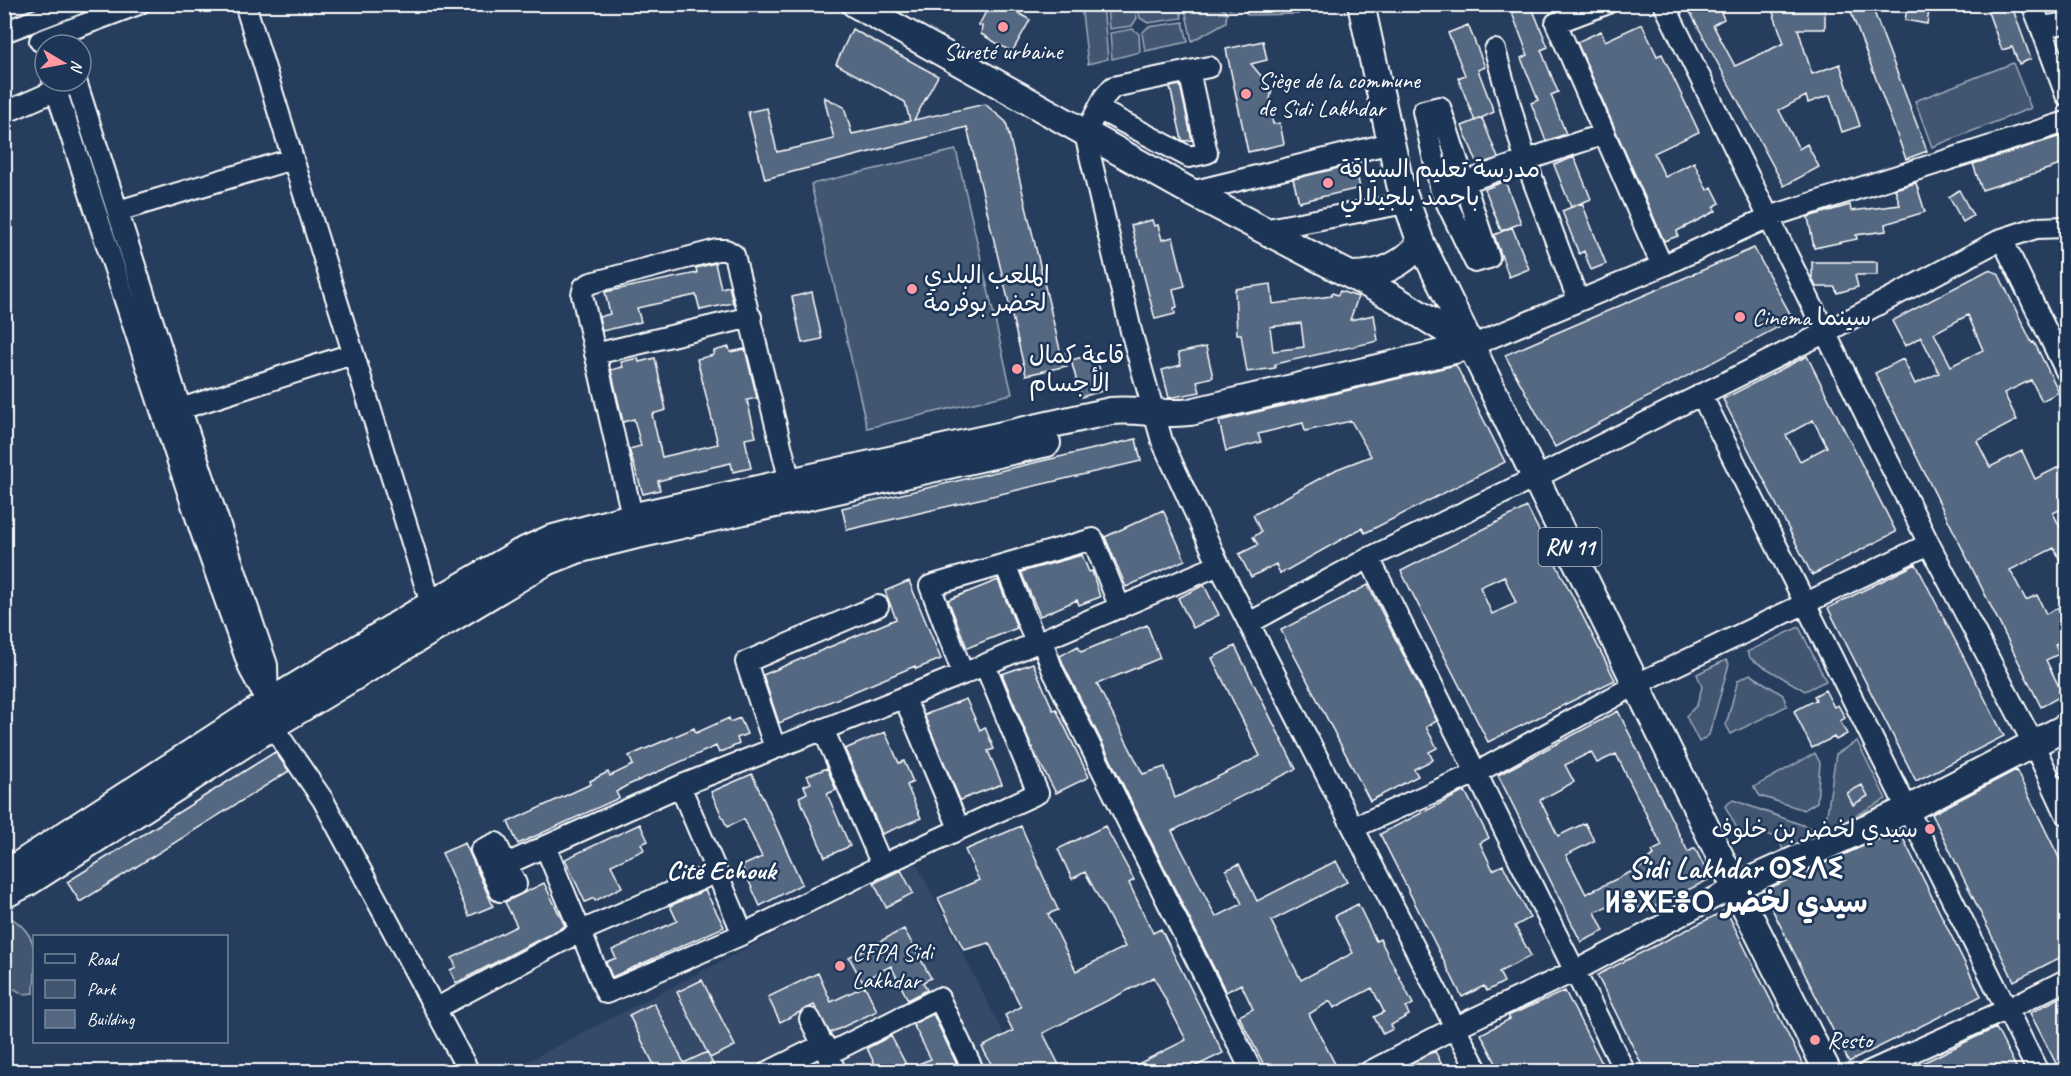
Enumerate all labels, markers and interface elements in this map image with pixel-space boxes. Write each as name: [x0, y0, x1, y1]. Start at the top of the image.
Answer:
marker: Sureté urbaine: [996, 20, 1010, 34]
north arrow: [33, 33, 93, 93]
place label: Sureté urbaine: [944, 36, 1065, 66]
text: N: [66, 59, 87, 75]
place label: Siège de la commune de Sidi Lakhdar: [1258, 65, 1422, 123]
marker: Siège de la commune de Sidi Lakhdar: [1239, 87, 1253, 101]
place label: مدرسة تعليم السياقة باحمد بلجيلالي: [1340, 154, 1540, 218]
marker: مدرسة تعليم السياقة باحمد بلجيلالي: [1321, 176, 1335, 190]
place label: الملعب البلدي لخضر بوفرمة: [924, 260, 1050, 318]
marker: الملعب البلدي لخضر بوفرمة: [905, 282, 919, 296]
place label: Cinema سينما: [1752, 302, 1871, 332]
marker: Cinema سينما: [1733, 310, 1747, 324]
place label: قاعة كمال الأجسام: [1029, 340, 1124, 401]
marker: قاعة كمال الأجسام: [1010, 362, 1024, 376]
road number: RN 11: [1538, 528, 1602, 566]
place label: سيدي لخضر بن خلوف: [1711, 814, 1918, 846]
marker: سيدي لخضر بن خلوف: [1923, 822, 1937, 836]
district label: Sidi Lakhdar ⵙⵉⴷⵉ ⵍⴻⵅⴹⴻⵔ سيدي لخضر: [1604, 849, 1868, 924]
district label: Cité Echouk: [666, 853, 778, 887]
legend: [33, 935, 228, 1043]
place label: CFPA Sidi Lakhdar: [852, 937, 935, 995]
text: Road: [87, 948, 120, 970]
marker: CFPA Sidi Lakhdar: [833, 959, 847, 973]
text: Park: [87, 978, 117, 1000]
text: Building: [87, 1008, 136, 1030]
place label: Resto: [1827, 1025, 1875, 1055]
marker: Resto: [1808, 1033, 1822, 1047]

